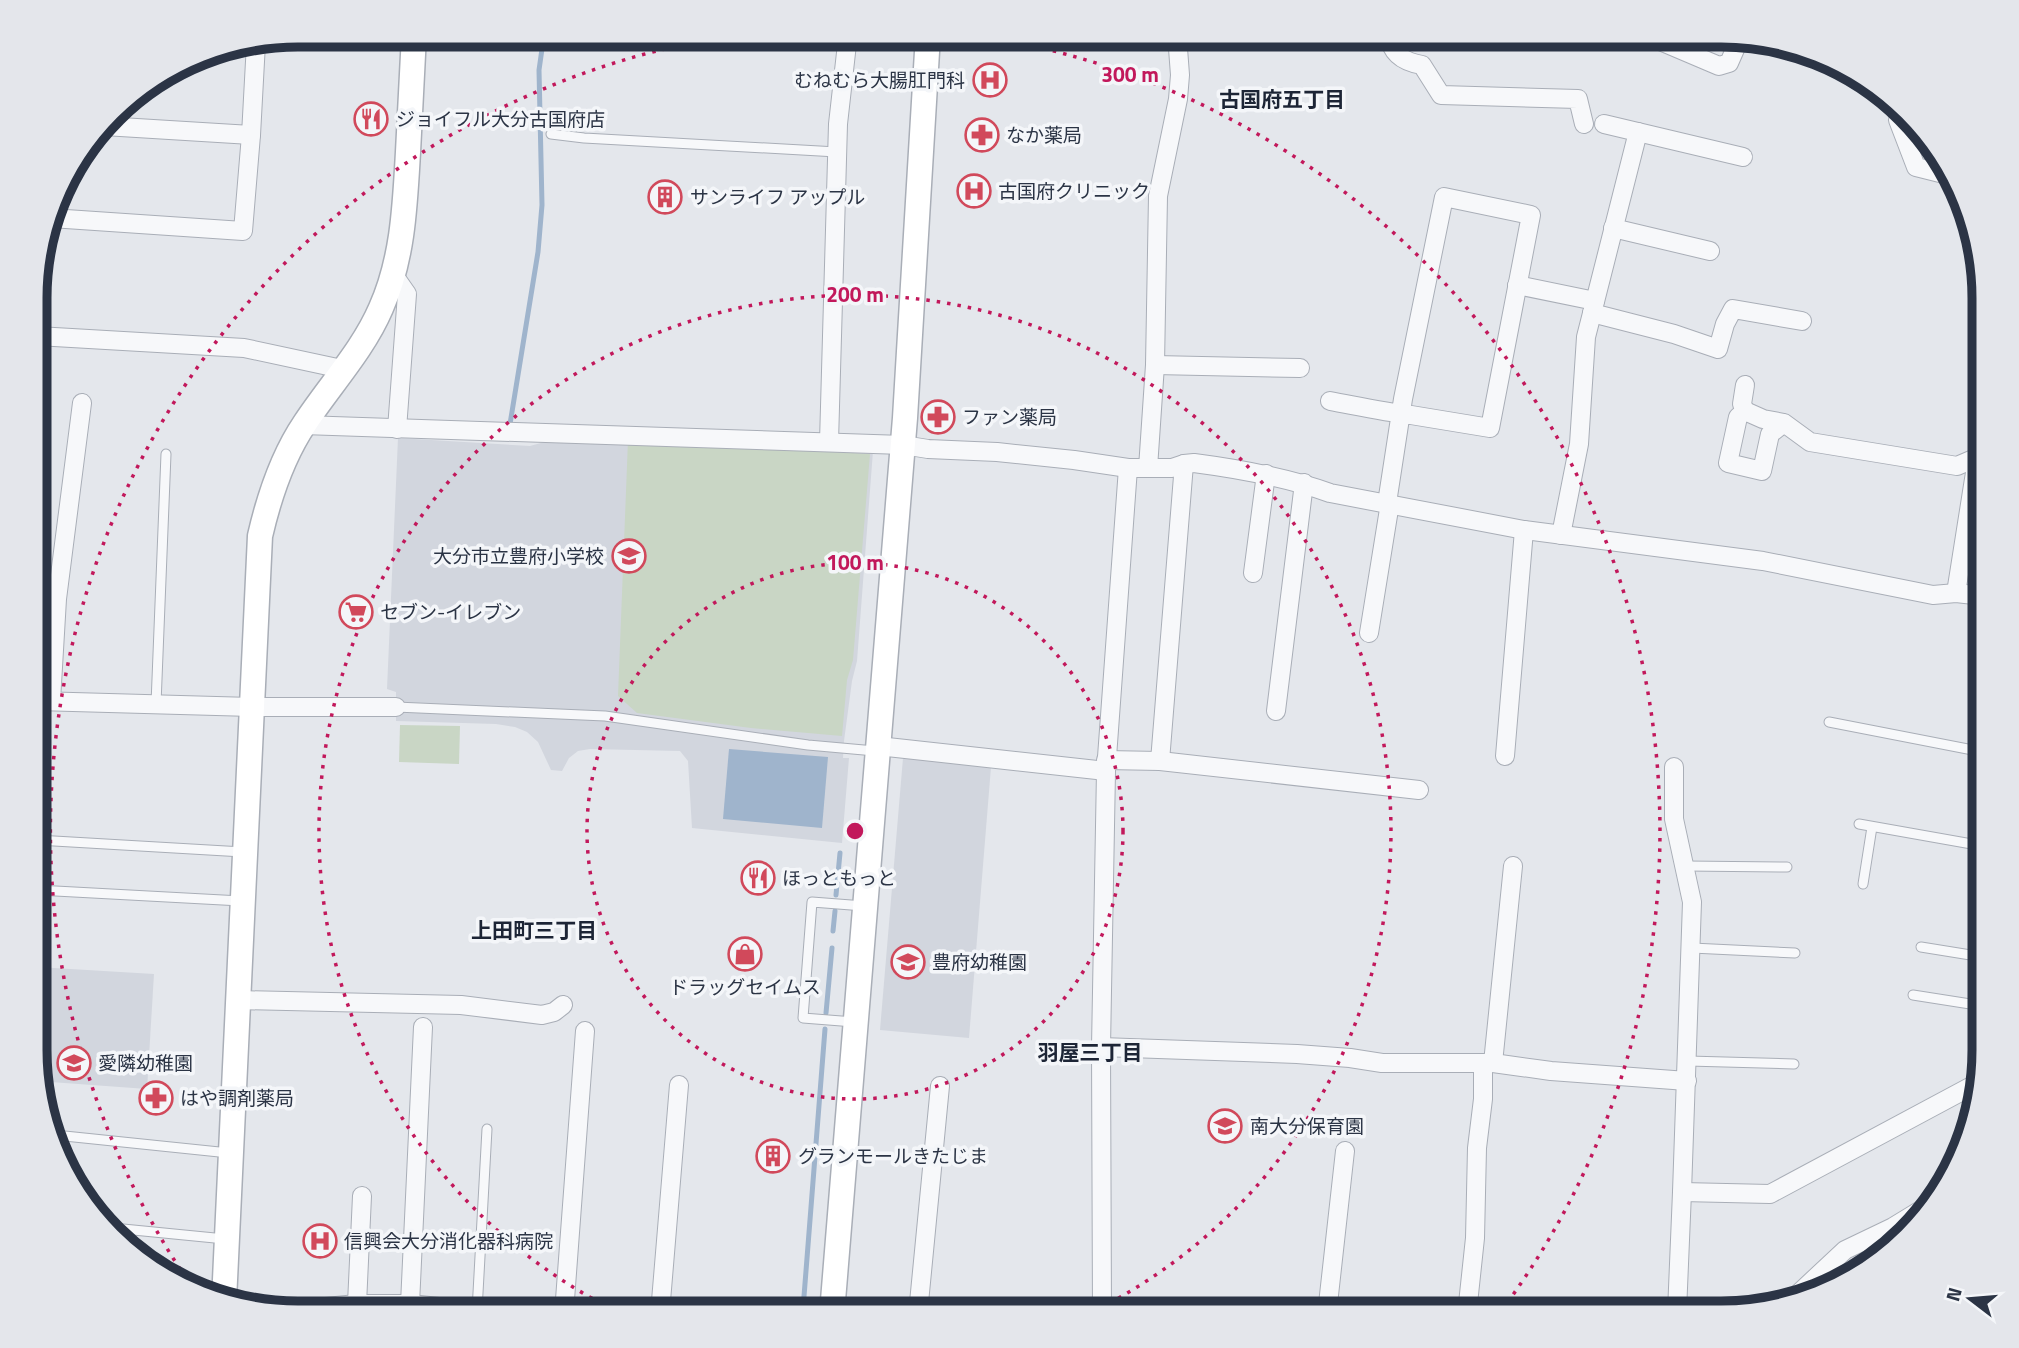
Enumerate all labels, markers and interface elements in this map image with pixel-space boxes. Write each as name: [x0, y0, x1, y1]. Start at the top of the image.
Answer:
text: 300 m: [1101, 58, 1159, 90]
hospital icon: むねむら大腸肛門科: [971, 61, 1009, 99]
place label: むねむら大腸肛門科: [794, 65, 965, 94]
district label: 古国府五丁目: [1219, 83, 1345, 115]
restaurant icon: ジョイフル大分古国府店: [352, 100, 390, 138]
place label: ジョイフル大分古国府店: [396, 104, 605, 133]
pharmacy icon: なか薬局: [963, 116, 1001, 154]
place label: なか薬局: [1006, 120, 1082, 149]
hospital icon: 古国府クリニック: [955, 172, 993, 210]
place label: 古国府クリニック: [998, 176, 1150, 205]
building icon: サンライフ アップル: [646, 178, 684, 216]
place label: サンライフ アップル: [690, 182, 865, 211]
text: 200 m: [826, 278, 884, 310]
pharmacy icon: ファン薬局: [919, 398, 957, 436]
place label: ファン薬局: [962, 402, 1057, 431]
school or university icon: 大分市立豊府小学校: [610, 537, 648, 575]
place label: 大分市立豊府小学校: [433, 541, 604, 570]
text: 100 m: [826, 546, 884, 578]
supermarket icon: セブン-イレブン: [337, 593, 375, 631]
place label: セブン-イレブン: [380, 597, 521, 626]
centre of rings: [843, 819, 867, 843]
restaurant icon: ほっともっと: [739, 859, 777, 897]
place label: ほっともっと: [782, 863, 896, 892]
district label: 上田町三丁目: [471, 914, 597, 946]
shop icon: ドラッグセイムス: [726, 935, 764, 973]
school or university icon: 豊府幼稚園: [889, 943, 927, 981]
place label: 豊府幼稚園: [932, 947, 1027, 976]
place label: ドラッグセイムス: [669, 972, 821, 1001]
district label: 羽屋三丁目: [1038, 1036, 1143, 1068]
school or university icon: 愛隣幼稚園: [55, 1044, 93, 1082]
place label: 愛隣幼稚園: [98, 1048, 193, 1077]
pharmacy icon: はや調剤薬局: [137, 1079, 175, 1117]
place label: はや調剤薬局: [180, 1083, 294, 1112]
school or university icon: 南大分保育園: [1206, 1107, 1244, 1145]
place label: 南大分保育園: [1250, 1111, 1364, 1140]
building icon: グランモールきたじま: [754, 1137, 792, 1175]
place label: グランモールきたじま: [798, 1141, 988, 1170]
hospital icon: 信興会大分消化器科病院: [301, 1222, 339, 1260]
place label: 信興会大分消化器科病院: [344, 1226, 553, 1255]
north arrow: [1935, 1264, 2005, 1334]
text: N: [1937, 1284, 1969, 1305]

